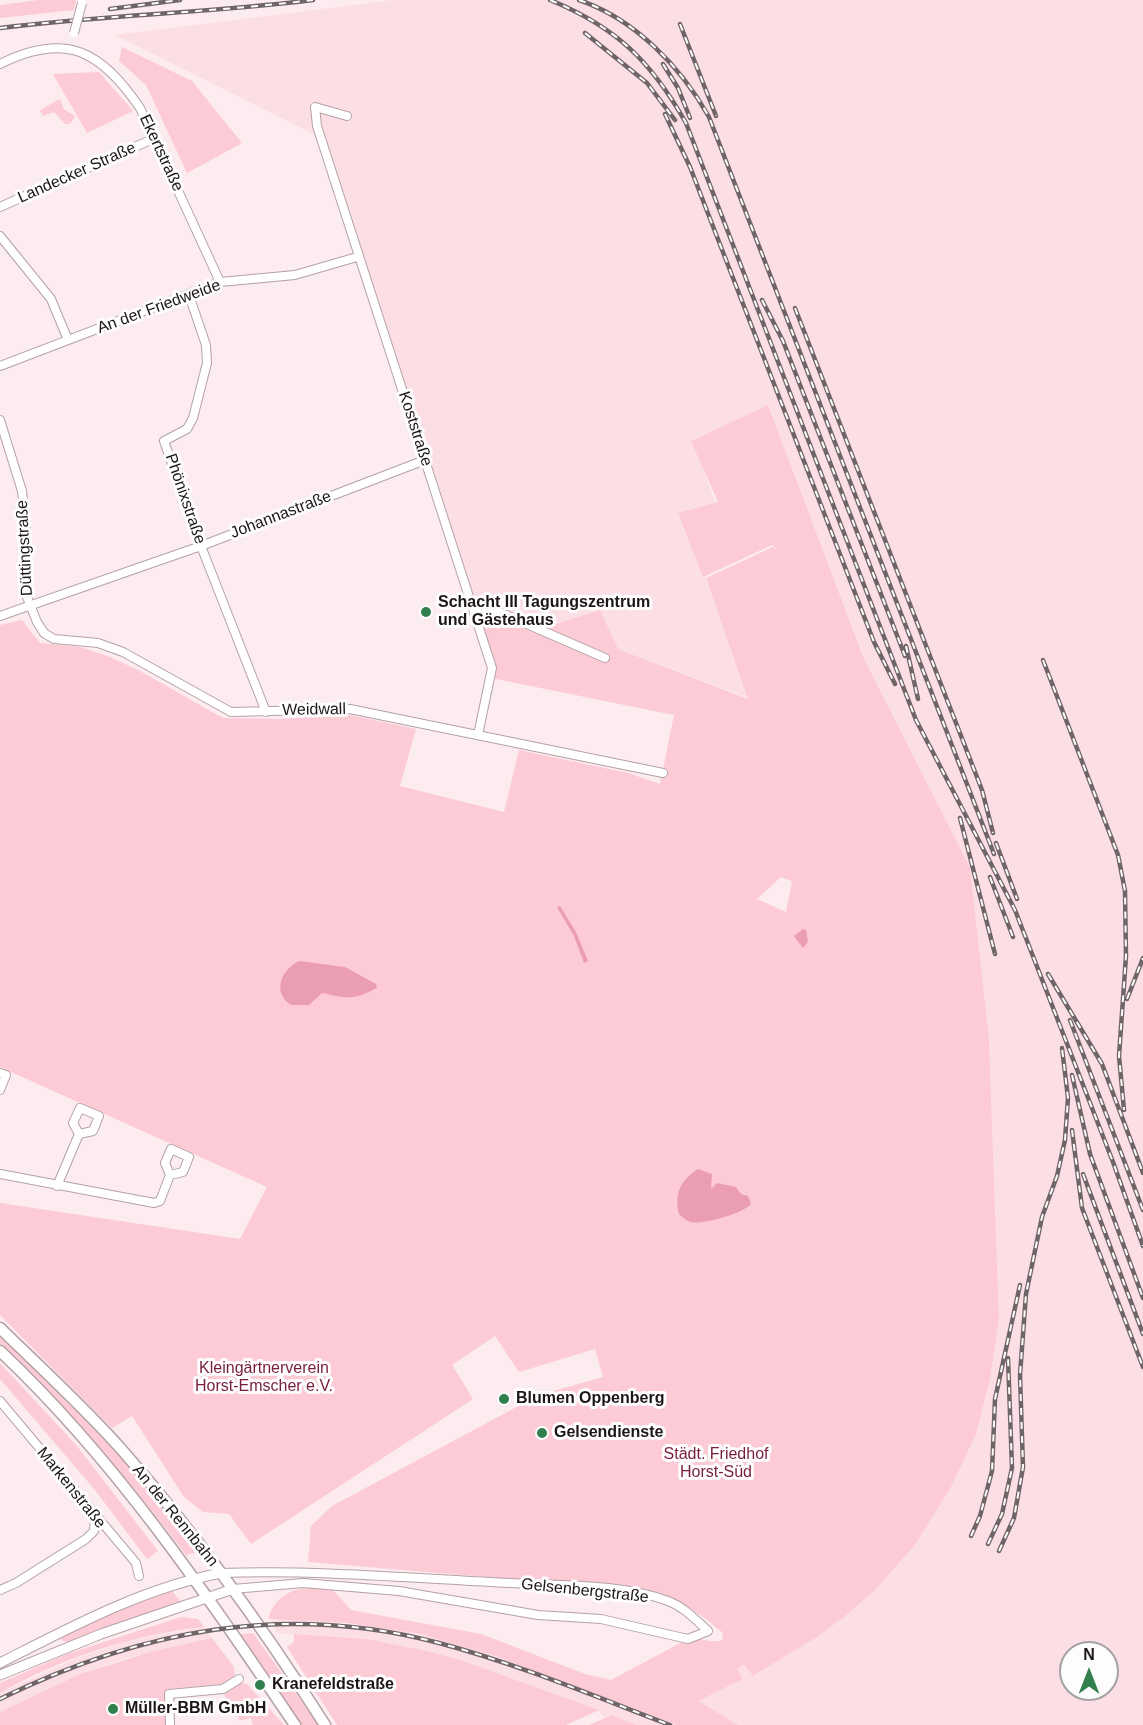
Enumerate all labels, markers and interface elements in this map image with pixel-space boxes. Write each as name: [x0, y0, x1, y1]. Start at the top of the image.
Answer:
street label: Ekertstraße: [135, 111, 187, 195]
street label: Landecker Straße: [15, 138, 139, 208]
street label: An der Friedweide: [95, 276, 223, 338]
street label: Koststraße: [394, 389, 436, 469]
street label: Phönixstraße: [161, 451, 209, 547]
street label: Johannastraße: [228, 487, 334, 543]
street label: Düttingstraße: [13, 500, 37, 596]
place label: Schacht III Tagungszentrum und Gästehaus: [438, 593, 650, 631]
marker: Schacht III Tagungszentrum und Gästehaus: [419, 605, 433, 619]
street label: Weidwall: [282, 700, 346, 720]
park label: Kleingärtnerverein Horst-Emscher e.V.: [195, 1359, 333, 1397]
place label: Blumen Oppenberg: [516, 1389, 664, 1409]
marker: Blumen Oppenberg: [497, 1392, 511, 1406]
place label: Gelsendienste: [554, 1423, 663, 1443]
marker: Gelsendienste: [535, 1426, 549, 1440]
street label: Markenstraße: [32, 1444, 110, 1532]
park label: Städt. Friedhof Horst-Süd: [664, 1445, 768, 1483]
street label: An der Rennbahn: [128, 1461, 222, 1571]
street label: Gelsenbergstraße: [520, 1575, 650, 1607]
north arrow: [1059, 1641, 1119, 1701]
text: N: [1083, 1646, 1095, 1663]
place label: Kranefeldstraße: [272, 1675, 394, 1695]
marker: Kranefeldstraße: [253, 1678, 267, 1692]
place label: Müller-BBM GmbH: [125, 1699, 266, 1719]
marker: Müller-BBM GmbH: [106, 1702, 120, 1716]

